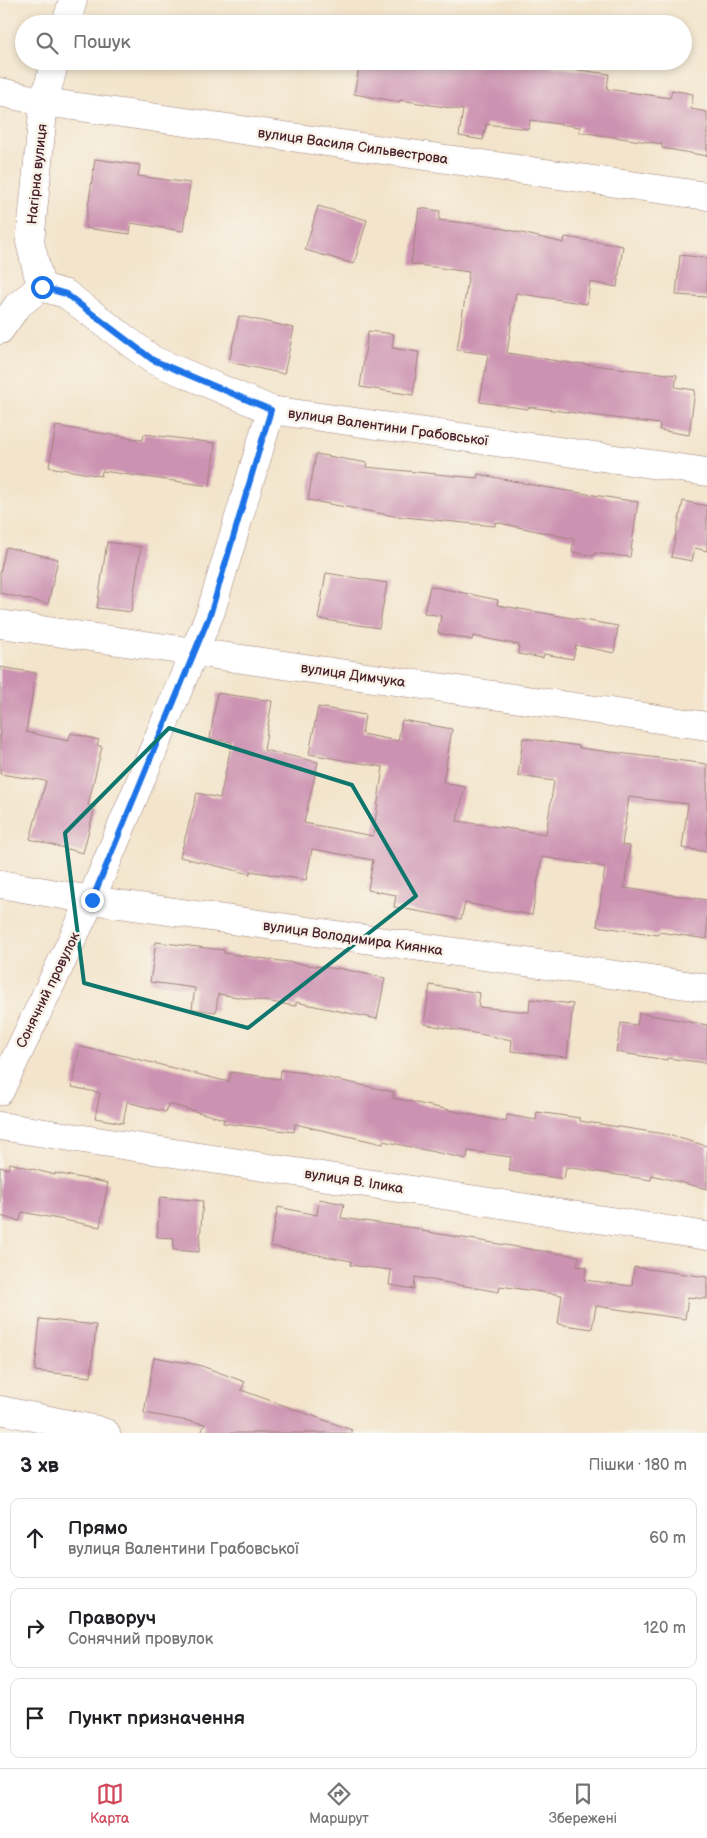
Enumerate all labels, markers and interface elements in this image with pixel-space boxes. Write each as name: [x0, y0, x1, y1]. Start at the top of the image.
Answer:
search box: [15, 15, 692, 70]
icon: search: [33, 29, 61, 57]
text: Пошук: [73, 31, 131, 54]
street label: Нагірна вулиця: [23, 123, 51, 225]
street label: вулиця Василя Сильвестрова: [257, 124, 450, 168]
route start: [31, 276, 54, 299]
street label: вулиця Валентини Грабовської: [287, 405, 490, 450]
street label: вулиця Димчука: [300, 659, 407, 691]
route end: [81, 889, 104, 912]
street label: вулиця Володимира Киянка: [262, 917, 445, 959]
street label: Сонячний провулок: [13, 929, 84, 1051]
street label: вулиця В. Ілика: [303, 1165, 405, 1197]
text: 3 хв: [20, 1453, 59, 1478]
text: Пішки · 180 m: [588, 1456, 687, 1475]
text: Прямо: [68, 1517, 128, 1540]
icon: ahead: [21, 1524, 49, 1552]
text: 60 m: [649, 1529, 686, 1548]
text: вулиця Валентини Грабовської: [68, 1540, 299, 1559]
text: Праворуч: [68, 1607, 156, 1630]
icon: right: [21, 1614, 49, 1642]
text: 120 m: [643, 1619, 686, 1638]
text: Сонячний провулок: [68, 1630, 213, 1649]
icon: arrive: [21, 1704, 49, 1732]
text: Пункт призначення: [68, 1707, 245, 1730]
tab: Карта: [90, 1780, 129, 1827]
tab: Маршрут: [309, 1780, 369, 1827]
tab: Збережені: [549, 1780, 617, 1827]

